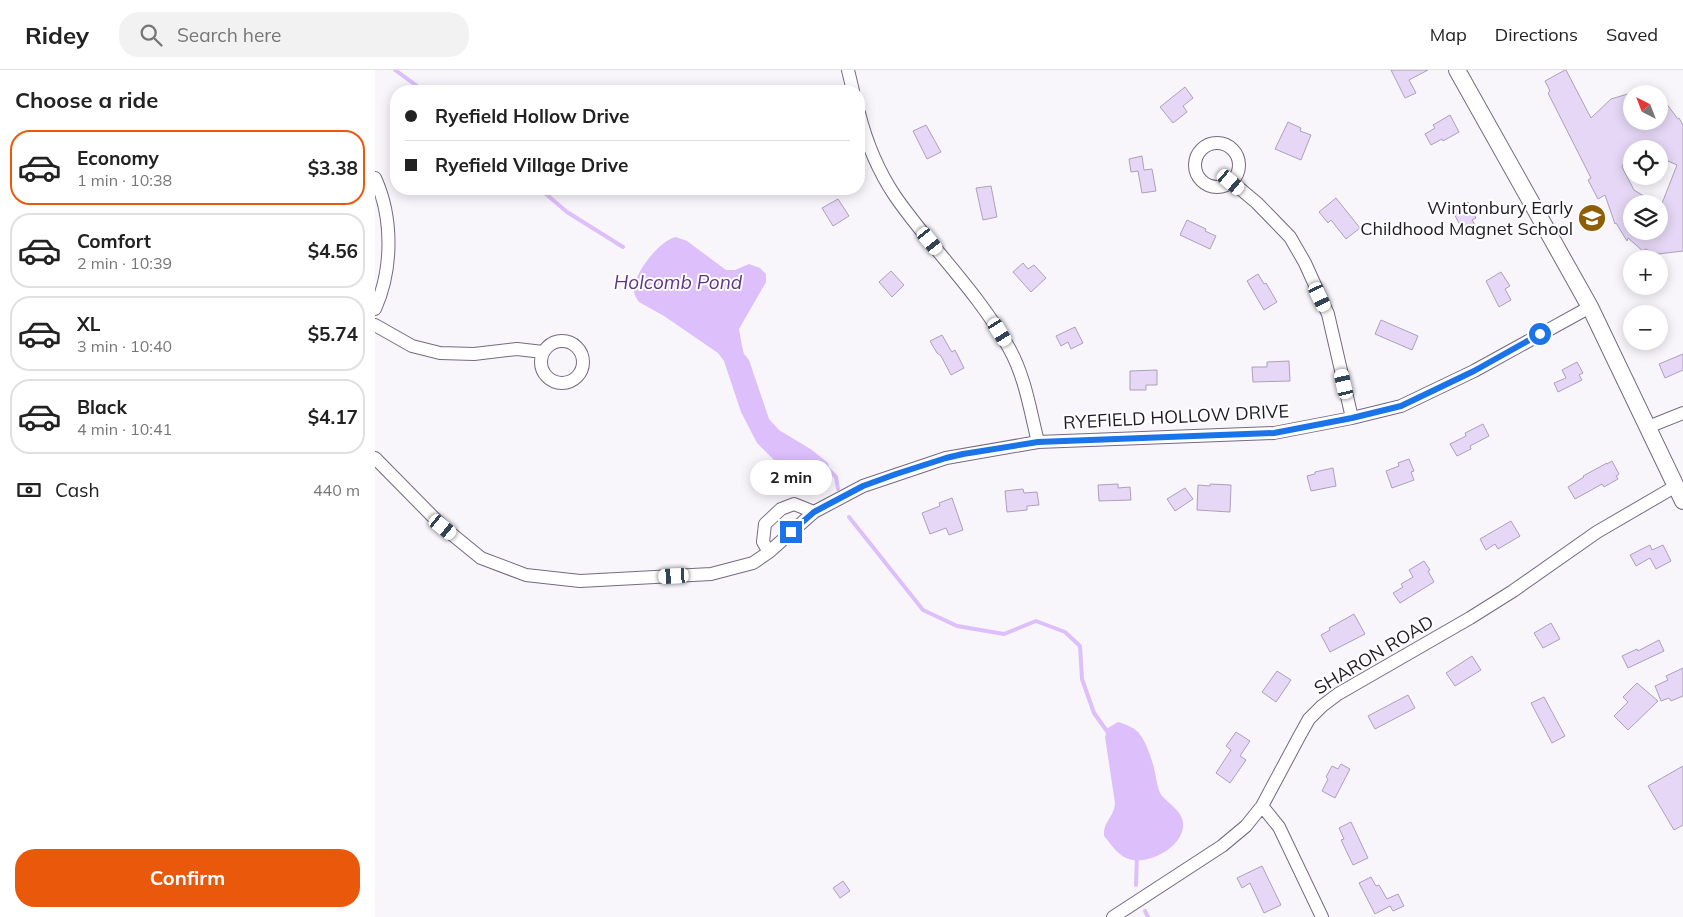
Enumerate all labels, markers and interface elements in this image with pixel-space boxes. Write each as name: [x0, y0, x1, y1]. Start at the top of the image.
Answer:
search box: [119, 12, 469, 57]
text: Ridey: [25, 20, 89, 50]
icon: search: [137, 21, 165, 49]
text: Search here: [177, 23, 281, 47]
text: Map: [1430, 23, 1467, 46]
text: Directions: [1495, 23, 1578, 46]
text: Saved: [1606, 23, 1658, 46]
north arrow: [1623, 85, 1667, 130]
map controls: [1623, 85, 1668, 350]
text: Choose a ride: [15, 86, 158, 114]
text: Ryefield Hollow Drive: [435, 104, 629, 128]
button: locate: [1623, 140, 1668, 185]
icon: car: [17, 145, 62, 190]
text: Economy: [77, 146, 159, 170]
text: Ryefield Village Drive: [435, 153, 628, 177]
text: $3.38: [308, 156, 358, 180]
car: [1214, 167, 1247, 197]
text: 1 min · 10:38: [77, 170, 172, 190]
button: layers: [1623, 195, 1668, 240]
place label: Wintonbury Early Childhood Magnet School: [1360, 196, 1573, 240]
school or university icon: Wintonbury Early Childhood Magnet School: [1577, 203, 1607, 233]
car: [914, 225, 945, 257]
icon: car: [17, 228, 62, 273]
text: Comfort: [77, 229, 151, 253]
text: $4.56: [308, 239, 358, 263]
button: +: [1623, 250, 1668, 295]
text: 2 min · 10:39: [77, 253, 172, 273]
water label: Holcomb Pond: [614, 270, 743, 294]
car: [1306, 280, 1333, 314]
button: −: [1623, 305, 1668, 350]
icon: car: [17, 311, 62, 356]
text: XL: [77, 312, 100, 336]
car: [985, 315, 1014, 349]
text: $5.74: [308, 322, 358, 346]
route start: [1529, 323, 1551, 345]
text: 3 min · 10:40: [77, 336, 172, 356]
car: [1333, 368, 1354, 400]
icon: car: [17, 394, 62, 439]
text: Black: [77, 395, 127, 419]
street label: RYEFIELD HOLLOW DRIVE: [1062, 399, 1289, 434]
text: $4.17: [308, 405, 358, 429]
text: 4 min · 10:41: [77, 419, 172, 439]
callout: 2 min: [750, 460, 832, 494]
text: 2 min: [770, 467, 812, 487]
icon: cash: [15, 476, 43, 504]
text: Cash: [55, 478, 100, 502]
text: 440 m: [313, 480, 360, 500]
car: [426, 512, 459, 542]
route end: [780, 521, 802, 543]
car: [658, 568, 689, 584]
street label: SHARON ROAD: [1310, 610, 1438, 699]
button: Confirm: [15, 849, 360, 907]

